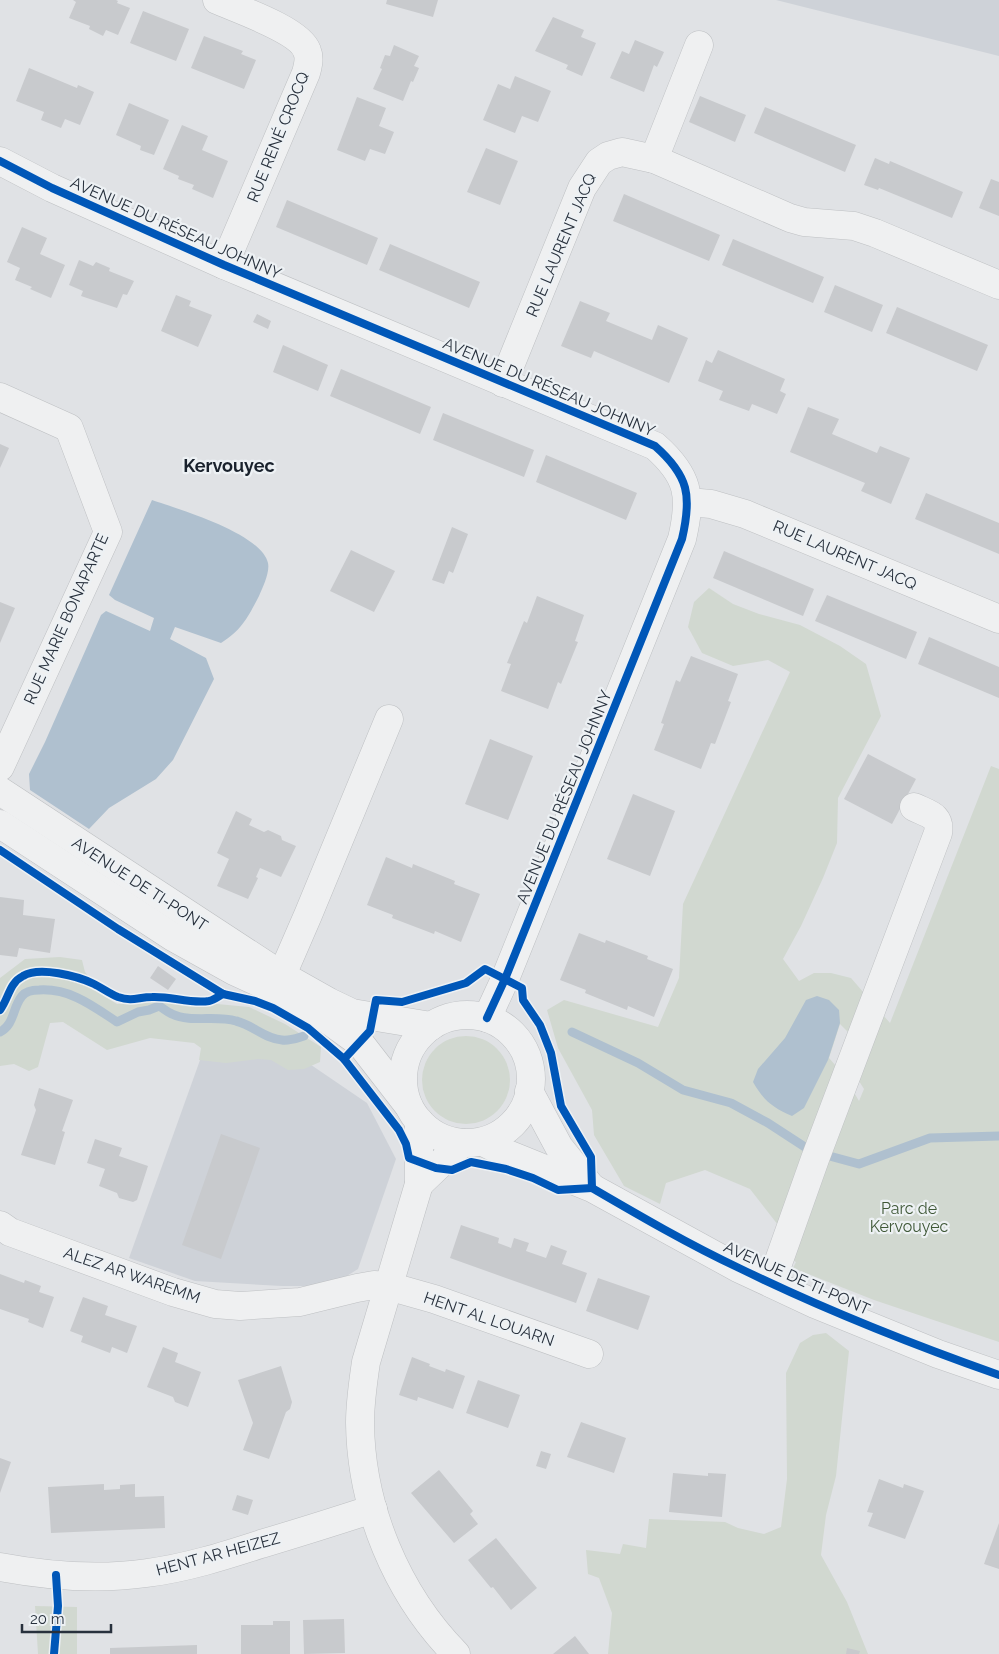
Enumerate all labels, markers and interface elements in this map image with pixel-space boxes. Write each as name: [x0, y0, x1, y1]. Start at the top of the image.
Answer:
street label: RUE RENÉ CROCQ: [242, 69, 313, 205]
street label: RUE LAURENT JACQ: [522, 170, 600, 320]
street label: AVENUE DU RÉSEAU JOHNNY: [68, 172, 285, 283]
street label: AVENUE DU RÉSEAU JOHNNY: [440, 333, 659, 441]
district label: Kervouyec: [183, 455, 275, 476]
street label: RUE LAURENT JACQ: [770, 516, 920, 594]
street label: RUE MARIE BONAPARTE: [20, 530, 112, 707]
street label: AVENUE DU RÉSEAU JOHNNY: [511, 687, 616, 907]
street label: AVENUE DE TI-PONT: [69, 833, 212, 935]
park label: Parc de Kervouyec: [870, 1199, 949, 1236]
street label: AVENUE DE TI-PONT: [721, 1237, 873, 1319]
street label: ALEZ AR WAREMM: [61, 1243, 203, 1307]
street label: HENT AL LOUARN: [421, 1288, 557, 1350]
street label: HENT AR HEIZEZ: [154, 1528, 282, 1580]
scale bar: [22, 1602, 111, 1634]
text: 20 m: [30, 1610, 65, 1628]

